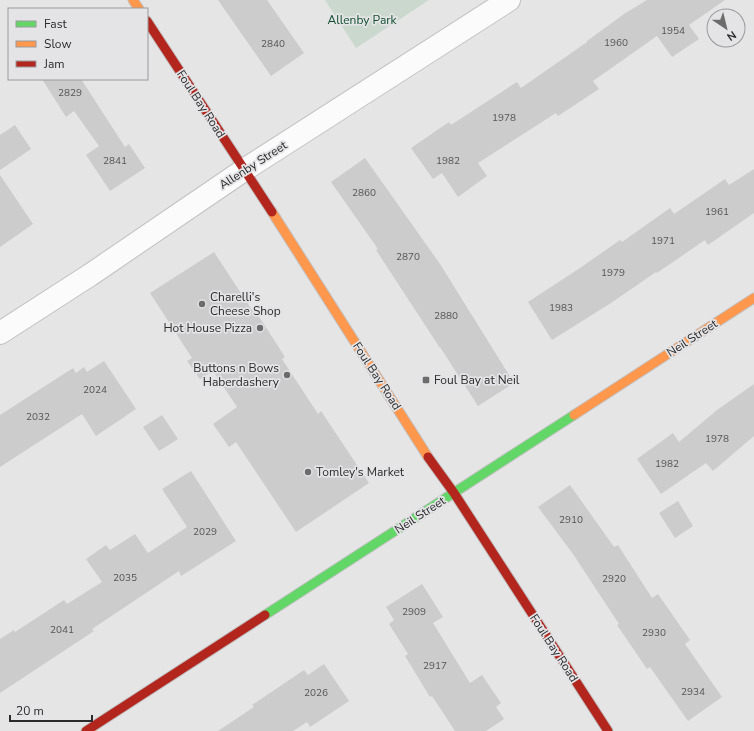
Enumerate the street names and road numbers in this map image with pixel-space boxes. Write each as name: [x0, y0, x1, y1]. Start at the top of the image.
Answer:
street label: Foul Bay Road: [173, 67, 229, 141]
street label: Allenby Street: [216, 137, 291, 193]
street label: Neil Street: [664, 315, 721, 360]
street label: Foul Bay Road: [349, 339, 405, 413]
street label: Neil Street: [392, 492, 449, 537]
street label: Foul Bay Road: [526, 611, 582, 685]

